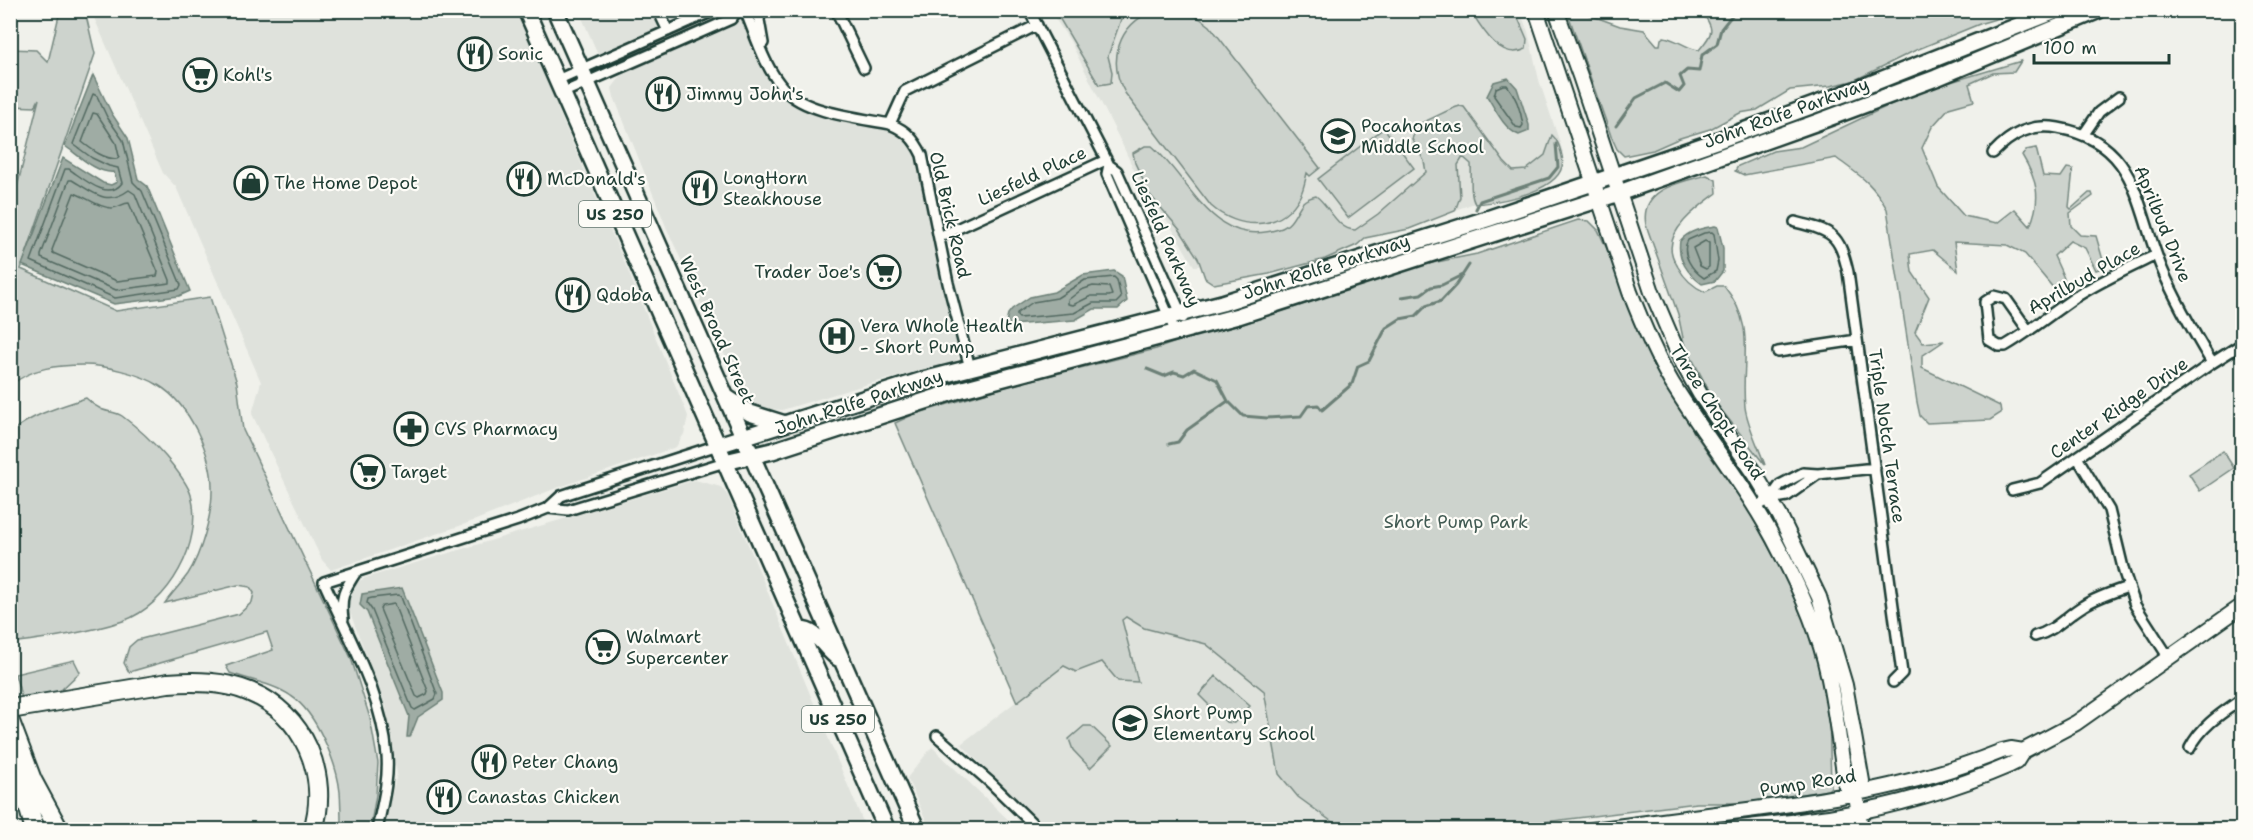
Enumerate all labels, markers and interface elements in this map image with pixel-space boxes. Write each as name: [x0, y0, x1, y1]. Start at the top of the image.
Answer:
scale bar: [2034, 27, 2169, 65]
restaurant icon: Sonic: [457, 36, 493, 72]
text: 100 m: [2043, 36, 2097, 60]
place label: Sonic: [498, 42, 543, 66]
supermarket icon: Kohl's: [182, 57, 218, 93]
place label: Kohl's: [223, 63, 273, 87]
street label: John Rolfe Parkway: [1700, 72, 1872, 154]
restaurant icon: Jimmy John's: [645, 76, 681, 112]
place label: Jimmy John's: [686, 82, 804, 106]
place label: Pocahontas Middle School: [1361, 114, 1485, 159]
school or university icon: Pocahontas Middle School: [1320, 118, 1356, 154]
street label: Liesfeld Place: [974, 140, 1090, 212]
street label: Old Brick Road: [924, 149, 976, 281]
restaurant icon: McDonald's: [506, 161, 542, 197]
street label: Aprilbud Drive: [2129, 162, 2197, 286]
shop icon: The Home Depot: [233, 165, 269, 201]
place label: LongHorn Steakhouse: [723, 166, 822, 211]
place label: McDonald's: [547, 167, 646, 191]
street label: Liesfeld Parkway: [1125, 167, 1207, 311]
restaurant icon: LongHorn Steakhouse: [682, 170, 718, 206]
place label: The Home Depot: [274, 171, 418, 195]
road number: US 250: [579, 201, 651, 227]
street label: John Rolfe Parkway: [1239, 229, 1413, 305]
street label: Aprilbud Place: [2024, 236, 2144, 320]
street label: West Broad Street: [674, 252, 760, 408]
supermarket icon: Trader Joe's: [866, 254, 902, 290]
place label: Trader Joe's: [754, 260, 861, 284]
restaurant icon: Qdoba: [555, 277, 591, 313]
place label: Qdoba: [596, 283, 653, 307]
place label: Vera Whole Health - Short Pump: [860, 314, 1024, 359]
hospital icon: Vera Whole Health - Short Pump: [819, 318, 855, 354]
street label: Three Chopt Road: [1664, 340, 1770, 484]
street label: Triple Notch Terrace: [1863, 347, 1911, 525]
street label: Center Ridge Drive: [2045, 351, 2193, 465]
street label: John Rolfe Parkway: [772, 364, 946, 440]
pharmacy icon: CVS Pharmacy: [393, 411, 429, 447]
place label: CVS Pharmacy: [434, 417, 558, 441]
supermarket icon: Target: [350, 454, 386, 490]
place label: Target: [391, 460, 447, 484]
park label: Short Pump Park: [1384, 510, 1528, 534]
place label: Walmart Supercenter: [626, 625, 729, 670]
supermarket icon: Walmart Supercenter: [585, 629, 621, 665]
place label: Short Pump Elementary School: [1153, 701, 1316, 746]
school or university icon: Short Pump Elementary School: [1112, 705, 1148, 741]
road number: US 250: [802, 706, 874, 732]
restaurant icon: Peter Chang: [471, 744, 507, 780]
place label: Peter Chang: [512, 750, 618, 774]
street label: Pump Road: [1758, 764, 1858, 802]
restaurant icon: Canastas Chicken: [426, 779, 462, 815]
place label: Canastas Chicken: [467, 785, 619, 809]

